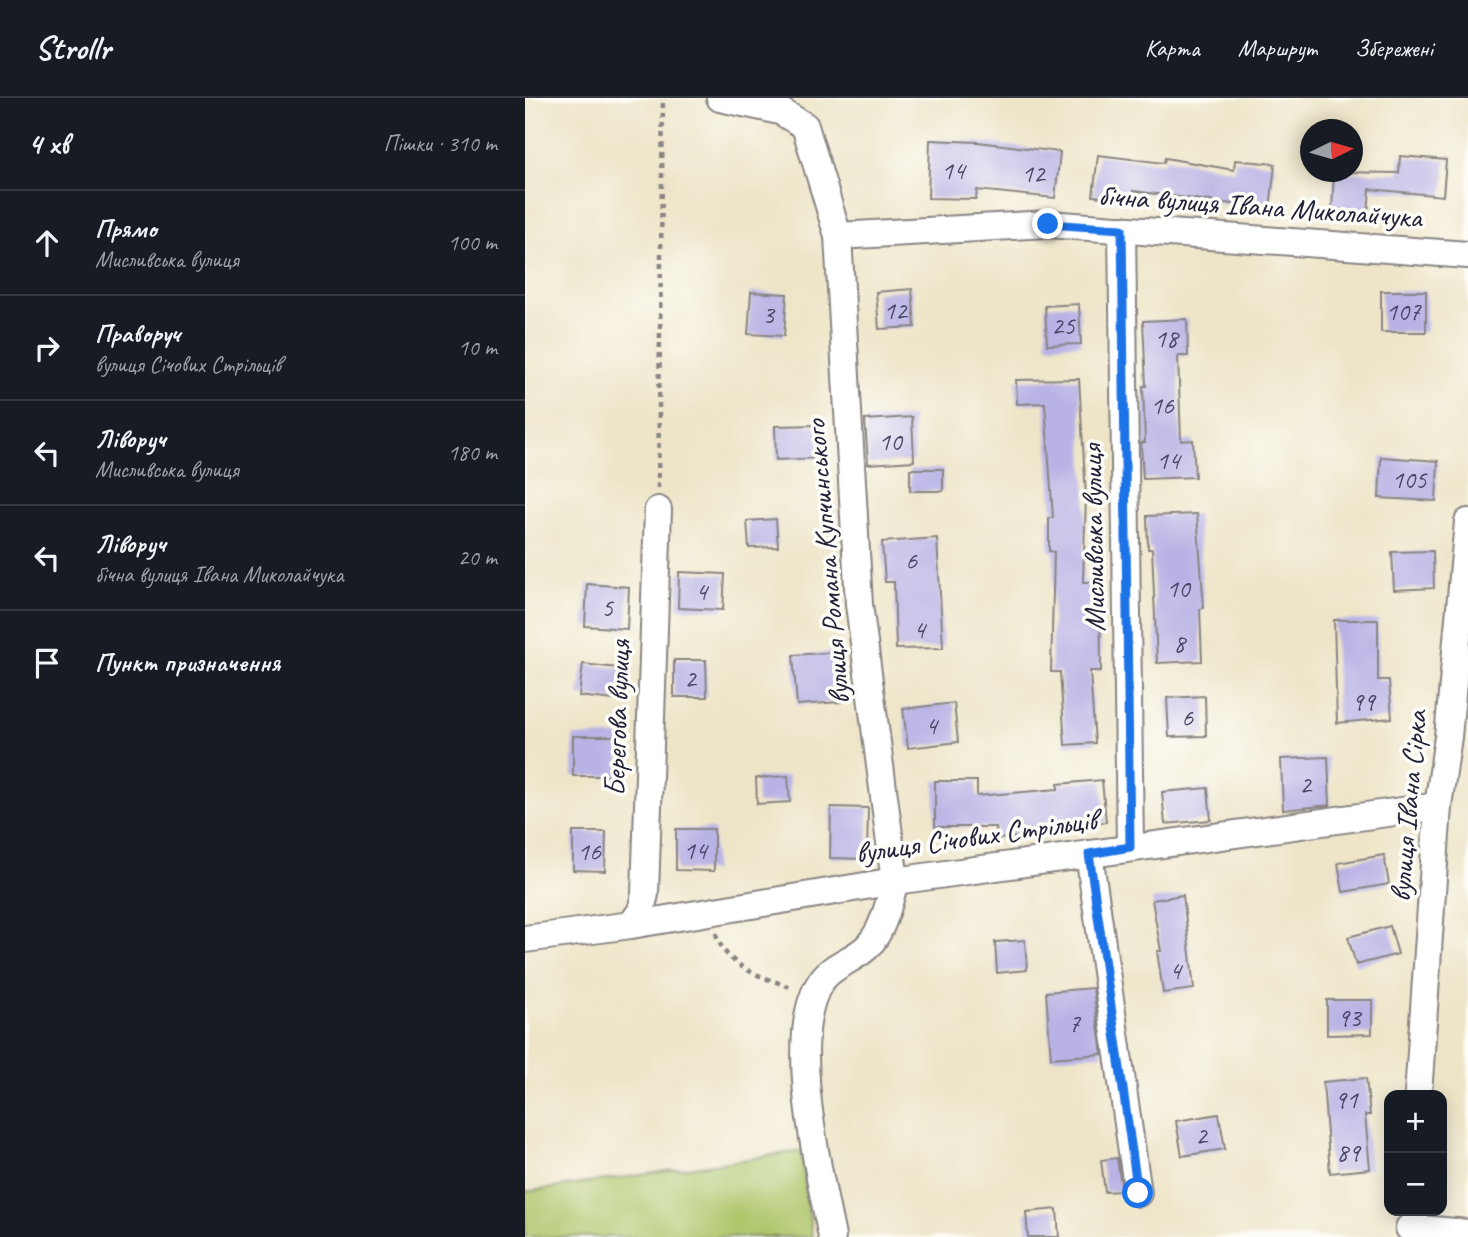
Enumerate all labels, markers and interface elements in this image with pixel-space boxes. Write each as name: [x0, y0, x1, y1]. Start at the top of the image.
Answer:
text: Strollr: [35, 27, 110, 69]
text: Карта: [1145, 33, 1200, 63]
text: Маршрут: [1238, 33, 1317, 63]
text: Збережені: [1355, 33, 1433, 63]
north arrow: [1300, 119, 1363, 182]
text: 4 хв: [28, 125, 69, 163]
text: Пішки · 310 m: [383, 129, 497, 158]
house number: 14: [941, 154, 967, 187]
house number: 12: [1021, 157, 1047, 190]
street label: бічна вулиця Івана Миколайчука: [1097, 176, 1425, 236]
route end: [1032, 208, 1063, 239]
text: Прямо: [95, 212, 157, 245]
icon: ahead: [28, 224, 66, 262]
text: 100 m: [448, 228, 497, 257]
text: Мисливська вулиця: [95, 245, 239, 274]
house number: 12: [883, 294, 909, 327]
house number: 107: [1385, 295, 1422, 328]
house number: 3: [762, 298, 776, 331]
house number: 25: [1051, 309, 1076, 342]
text: Праворуч: [95, 317, 180, 350]
house number: 18: [1154, 322, 1180, 355]
icon: right: [28, 329, 66, 367]
text: 10 m: [458, 333, 497, 362]
text: вулиця Січових Стрільців: [95, 350, 281, 379]
house number: 16: [1150, 389, 1175, 422]
street label: вулиця Романа Купчинського: [796, 417, 858, 706]
text: Ліворуч: [95, 422, 166, 455]
house number: 10: [878, 425, 904, 458]
icon: left: [28, 434, 66, 472]
text: 180 m: [448, 438, 497, 467]
street label: Мисливська вулиця: [1072, 441, 1114, 632]
house number: 14: [1156, 444, 1182, 477]
text: Мисливська вулиця: [95, 455, 239, 484]
house number: 105: [1391, 463, 1428, 496]
text: Ліворуч: [95, 527, 166, 560]
icon: left: [28, 539, 66, 577]
text: 20 m: [458, 543, 497, 572]
house number: 6: [905, 544, 918, 577]
text: бічна вулиця Івана Миколайчука: [95, 560, 343, 589]
house number: 10: [1166, 572, 1192, 605]
house number: 4: [695, 575, 709, 608]
house number: 5: [601, 591, 614, 624]
house number: 4: [913, 613, 927, 646]
house number: 8: [1173, 627, 1187, 660]
street label: Берегова вулиця: [595, 638, 639, 797]
icon: arrive: [28, 644, 66, 682]
text: Пункт призначення: [95, 646, 280, 679]
house number: 2: [684, 662, 698, 695]
house number: 99: [1351, 685, 1377, 718]
house number: 6: [1181, 701, 1194, 734]
street label: вулиця Івана Сірка: [1381, 707, 1435, 903]
house number: 4: [925, 709, 939, 742]
house number: 2: [1299, 768, 1313, 801]
street label: вулиця Січових Стрільців: [853, 799, 1106, 872]
house number: 14: [683, 834, 709, 867]
house number: 16: [577, 835, 602, 868]
house number: 4: [1169, 954, 1183, 987]
house number: 93: [1337, 1001, 1363, 1034]
house number: 7: [1068, 1007, 1081, 1040]
house number: 91: [1334, 1083, 1359, 1116]
map controls: [1384, 1090, 1447, 1216]
button: +: [1384, 1090, 1447, 1153]
house number: 2: [1195, 1119, 1209, 1152]
house number: 89: [1336, 1136, 1362, 1169]
button: −: [1384, 1153, 1447, 1216]
route start: [1122, 1177, 1153, 1208]

